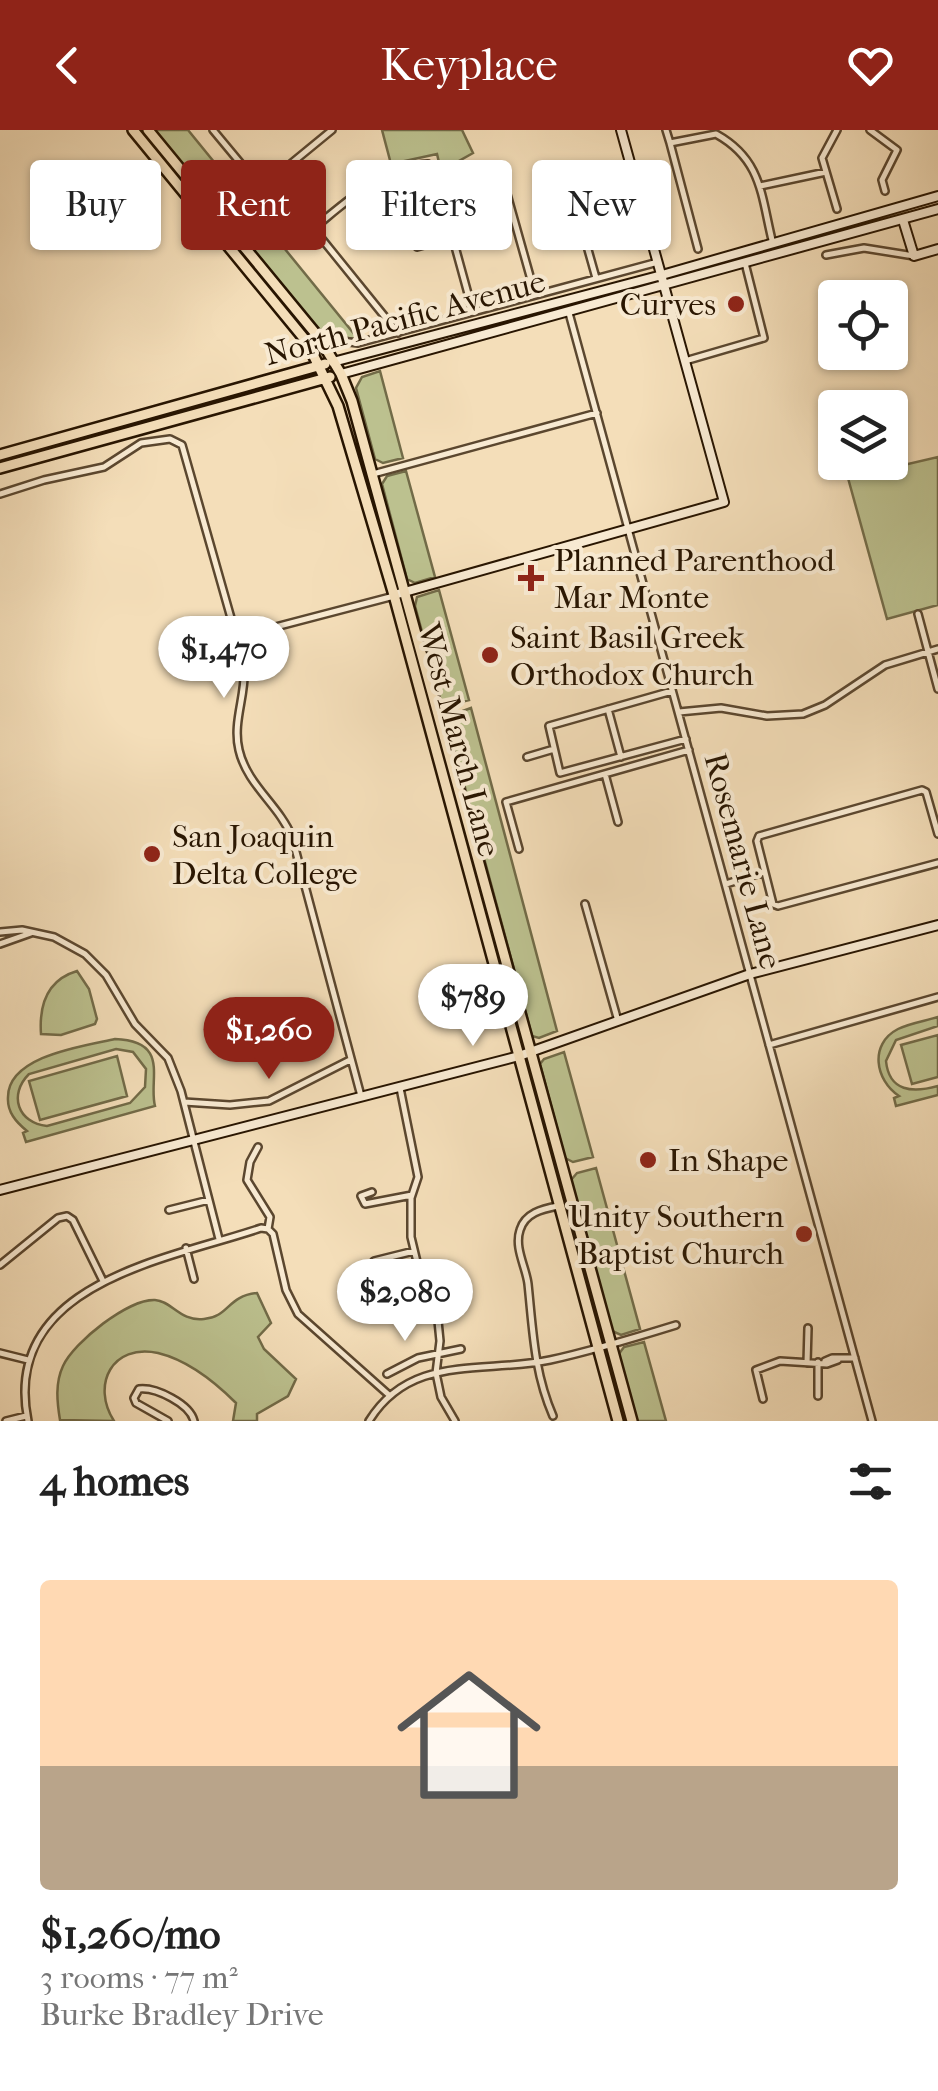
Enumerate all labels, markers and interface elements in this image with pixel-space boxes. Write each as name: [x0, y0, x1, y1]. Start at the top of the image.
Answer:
icon: back: [40, 38, 95, 93]
icon: heart: [843, 38, 898, 93]
text: Keyplace: [381, 39, 557, 92]
chip: Buy: [30, 160, 161, 250]
chip: Rent: [181, 160, 326, 250]
chip: Filters: [346, 160, 512, 250]
chip: New: [532, 160, 671, 250]
street label: North Pacific Avenue: [261, 263, 550, 373]
map controls: [818, 280, 908, 480]
button: locate: [818, 280, 908, 370]
place label: Curves: [620, 286, 716, 323]
marker: Curves: [725, 293, 747, 315]
button: layers: [818, 390, 908, 480]
place label: Planned Parenthood Mar Monte: [554, 542, 835, 616]
marker: Planned Parenthood Mar Monte: [518, 565, 544, 591]
pin: $1,470: [143, 616, 305, 701]
street label: West March Lane: [410, 618, 508, 861]
place label: Saint Basil Greek Orthodox Church: [510, 619, 754, 693]
text: $1,470: [180, 630, 268, 667]
marker: Saint Basil Greek Orthodox Church: [479, 644, 501, 666]
street label: Rosemarie Lane: [696, 749, 790, 973]
place label: San Joaquin Delta College: [172, 818, 358, 892]
marker: San Joaquin Delta College: [141, 843, 163, 865]
pin: $789: [414, 964, 532, 1049]
text: $789: [440, 978, 506, 1015]
pin: $1,260: [188, 997, 350, 1082]
text: $1,260: [225, 1011, 313, 1048]
place label: In Shape: [668, 1142, 789, 1179]
marker: In Shape: [637, 1149, 659, 1171]
place label: Unity Southern Baptist Church: [568, 1198, 784, 1272]
marker: Unity Southern Baptist Church: [793, 1223, 815, 1245]
pin: $2,080: [324, 1259, 486, 1344]
text: $2,080: [359, 1273, 451, 1310]
icon: filters: [843, 1454, 898, 1509]
text: 4 homes: [40, 1457, 189, 1506]
icon: home: [379, 1645, 559, 1825]
text: $1,260/mo: [40, 1910, 221, 1959]
text: 3 rooms · 77 m²: [40, 1959, 238, 1996]
text: Burke Bradley Drive: [40, 1996, 324, 2033]

